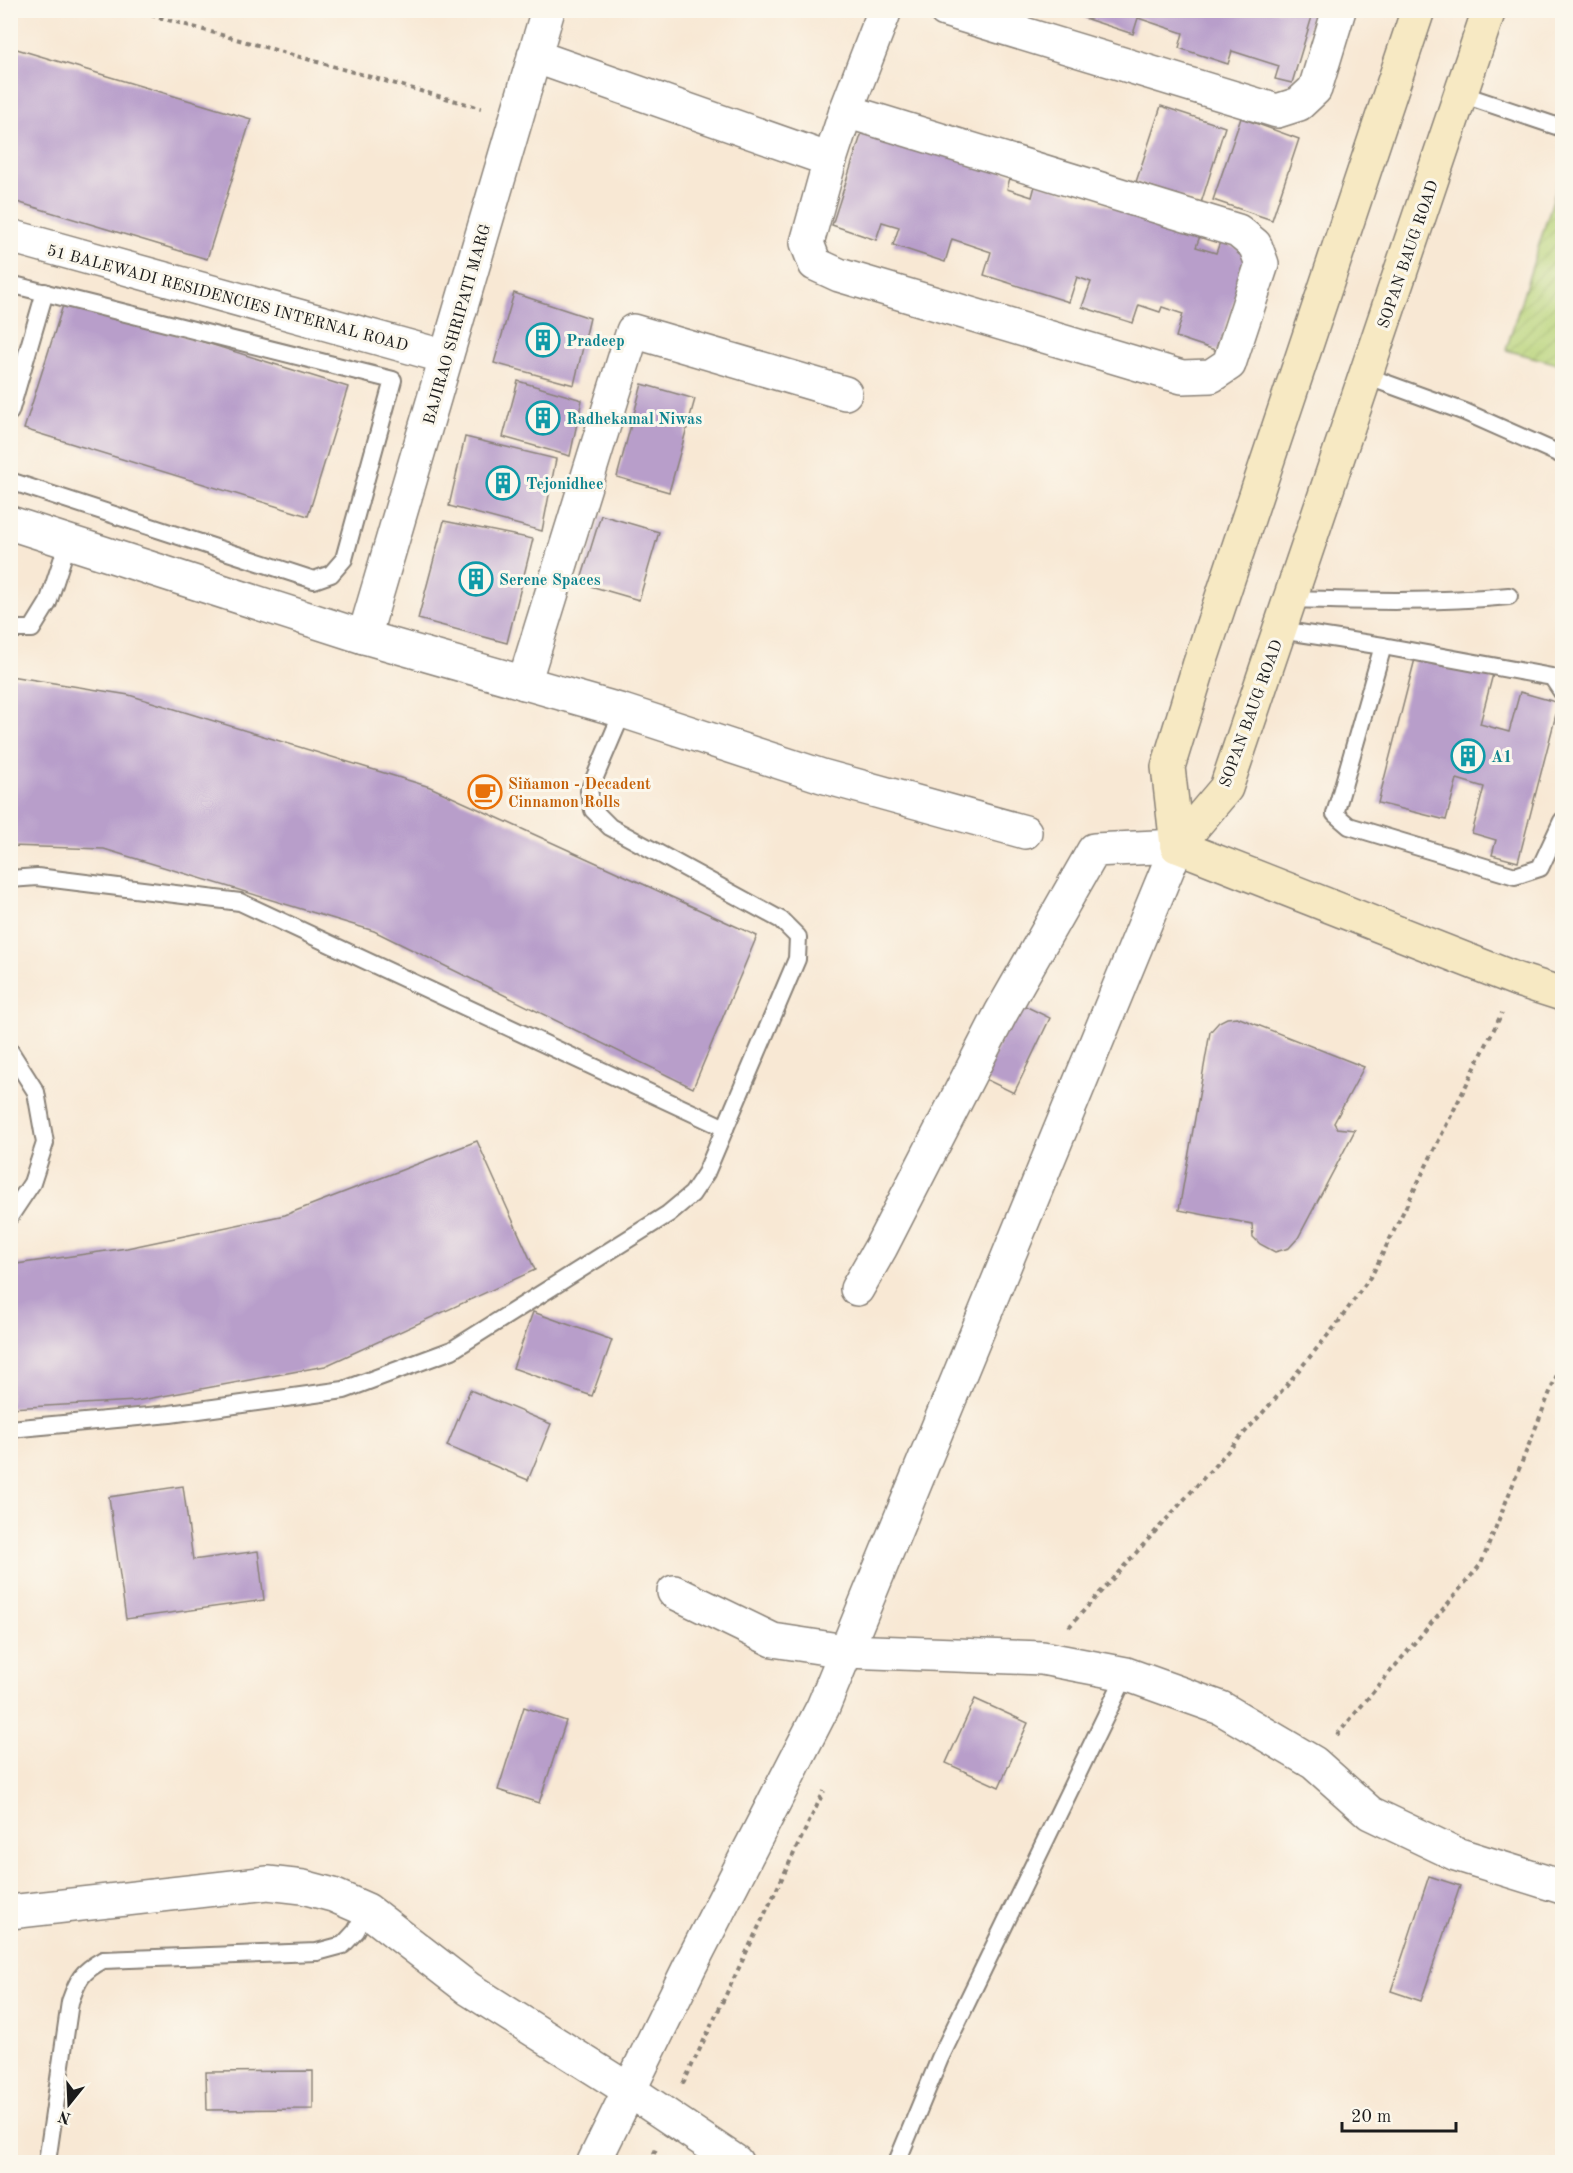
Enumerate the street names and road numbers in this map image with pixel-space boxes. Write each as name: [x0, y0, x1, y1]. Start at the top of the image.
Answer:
street label: SOPAN BAUG ROAD: [1376, 178, 1442, 331]
street label: BAJIRAO SHRIPATI MARG: [422, 222, 494, 427]
street label: 51 BALEWADI RESIDENCIES INTERNAL ROAD: [45, 243, 410, 355]
street label: SOPAN BAUG ROAD: [1218, 638, 1286, 790]

